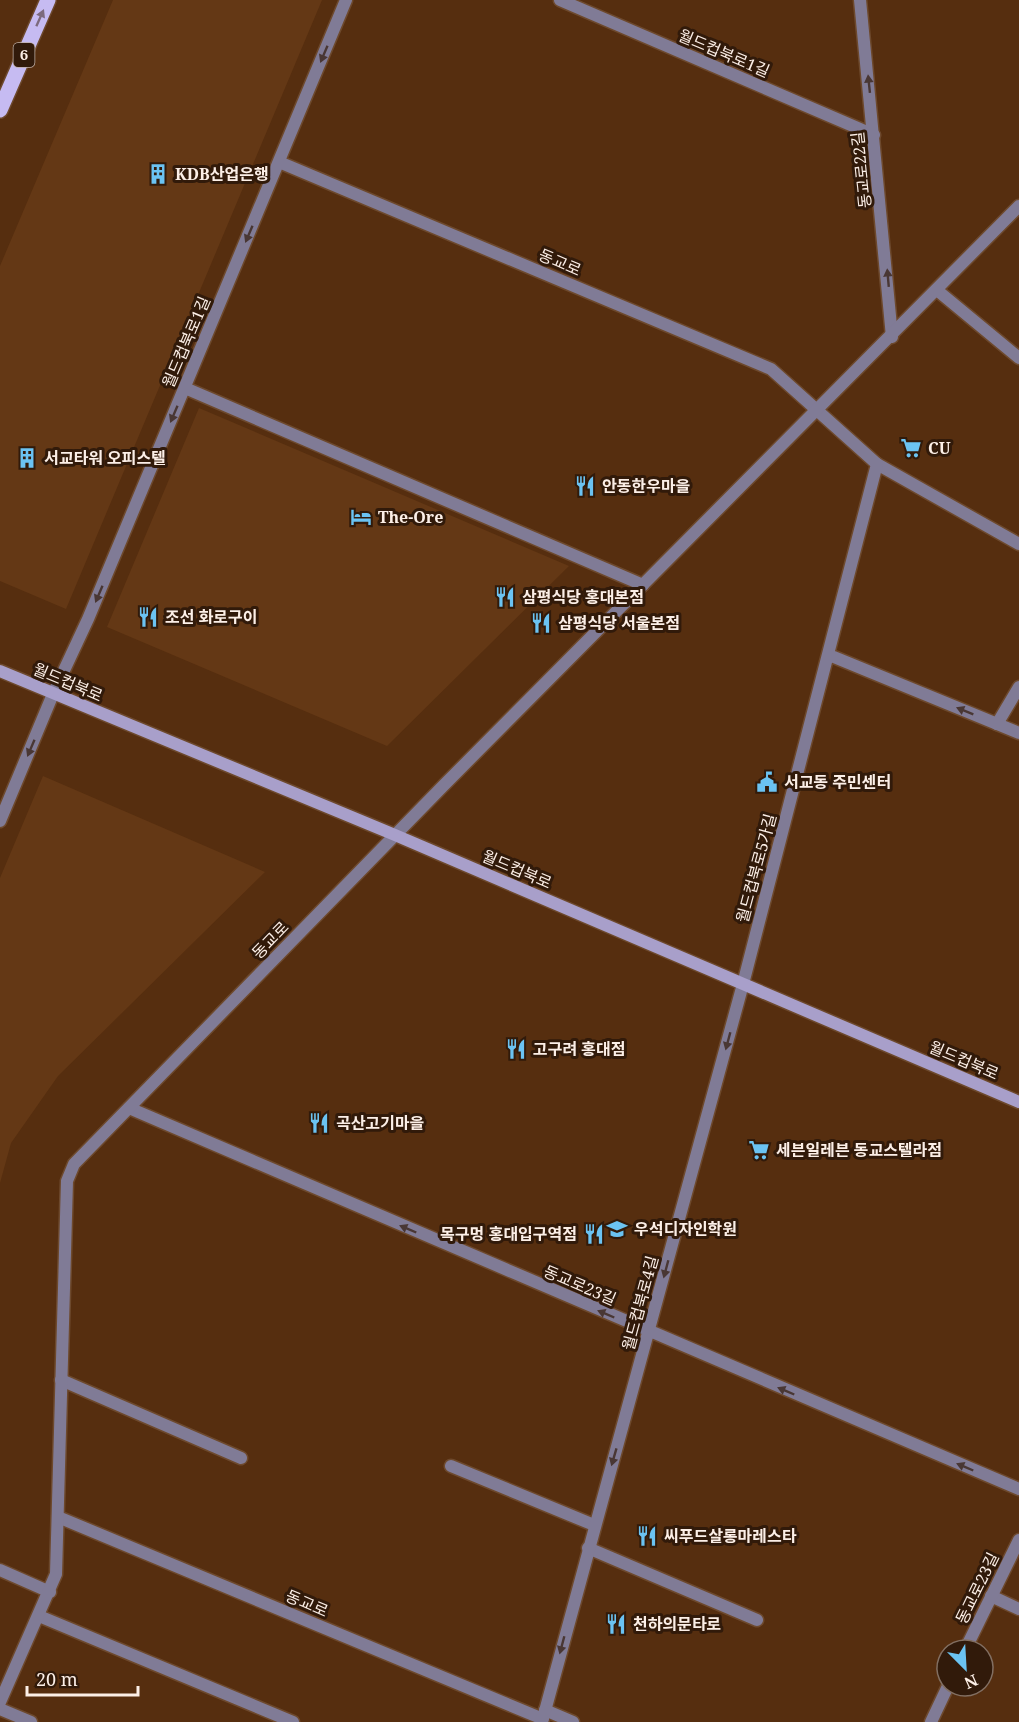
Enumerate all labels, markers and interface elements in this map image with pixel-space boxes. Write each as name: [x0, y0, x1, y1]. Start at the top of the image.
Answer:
one-way arrow: [36, 9, 45, 26]
street label: 월드컵북로1길: [675, 24, 773, 82]
road number: 6: [14, 43, 34, 67]
one-way arrow: [319, 45, 328, 63]
one-way arrow: [864, 75, 874, 94]
street label: 동교로22길: [846, 131, 876, 209]
building icon: KDB산업은행: [146, 162, 170, 186]
place label: KDB산업은행: [175, 163, 269, 185]
one-way arrow: [244, 225, 253, 243]
street label: 동교로: [535, 243, 585, 281]
one-way arrow: [883, 269, 892, 288]
street label: 월드컵북로1길: [157, 293, 215, 391]
one-way arrow: [169, 405, 178, 423]
supermarket icon: CU: [899, 436, 923, 460]
place label: CU: [928, 437, 951, 459]
building icon: 서교타워 오피스텔: [15, 446, 39, 470]
place label: 서교타워 오피스텔: [44, 447, 166, 469]
restaurant icon: 안동한우마을: [573, 474, 597, 498]
place label: 안동한우마을: [602, 475, 691, 497]
hotel icon: The-Ore: [349, 505, 373, 529]
place label: The-Ore: [378, 506, 443, 528]
one-way arrow: [94, 585, 103, 603]
restaurant icon: 삼평식당 홍대본점: [493, 585, 517, 609]
place label: 삼평식당 홍대본점: [522, 586, 644, 608]
restaurant icon: 조선 화로구이: [136, 605, 160, 629]
place label: 조선 화로구이: [165, 606, 257, 628]
restaurant icon: 삼평식당 서울본점: [529, 611, 553, 635]
place label: 삼평식당 서울본점: [558, 612, 680, 634]
street label: 월드컵북로: [30, 657, 106, 707]
one-way arrow: [956, 706, 974, 715]
one-way arrow: [26, 740, 36, 758]
public building icon: 서교동 주민센터: [755, 770, 779, 794]
place label: 서교동 주민센터: [784, 771, 891, 793]
street label: 월드컵북로5가길: [731, 811, 781, 925]
street label: 월드컵북로: [479, 844, 555, 894]
street label: 동교로: [247, 916, 293, 964]
one-way arrow: [723, 1032, 732, 1050]
street label: 월드컵북로: [926, 1035, 1002, 1085]
restaurant icon: 고구려 홍대점: [504, 1037, 528, 1061]
place label: 고구려 홍대점: [533, 1038, 625, 1060]
restaurant icon: 곡산고기마을: [307, 1111, 331, 1135]
place label: 곡산고기마을: [336, 1112, 425, 1134]
supermarket icon: 세븐일레븐 동교스텔라점: [747, 1138, 771, 1162]
place label: 세븐일레븐 동교스텔라점: [776, 1139, 942, 1161]
school or university icon: 우석디자인학원: [605, 1217, 629, 1241]
place label: 우석디자인학원: [634, 1218, 737, 1240]
restaurant icon: 목구멍 홍대입구역점: [582, 1222, 606, 1246]
one-way arrow: [399, 1223, 417, 1233]
place label: 목구멍 홍대입구역점: [440, 1223, 577, 1245]
street label: 월드컵북로4길: [617, 1253, 663, 1353]
street label: 동교로23길: [540, 1260, 620, 1310]
one-way arrow: [661, 1261, 670, 1279]
one-way arrow: [597, 1309, 615, 1319]
one-way arrow: [776, 1386, 794, 1396]
one-way arrow: [608, 1448, 618, 1466]
one-way arrow: [956, 1462, 974, 1471]
restaurant icon: 씨푸드살롱마레스타: [635, 1524, 659, 1548]
place label: 씨푸드살롱마레스타: [664, 1525, 797, 1547]
street label: 동교로23길: [950, 1549, 1004, 1627]
street label: 동교로: [282, 1584, 332, 1622]
restaurant icon: 천하의문타로: [604, 1612, 628, 1636]
place label: 천하의문타로: [633, 1613, 721, 1635]
one-way arrow: [557, 1636, 567, 1655]
north arrow: [935, 1638, 995, 1698]
scale bar: [27, 1659, 138, 1697]
text: 20 m: [36, 1667, 78, 1691]
text: N: [961, 1669, 981, 1694]

